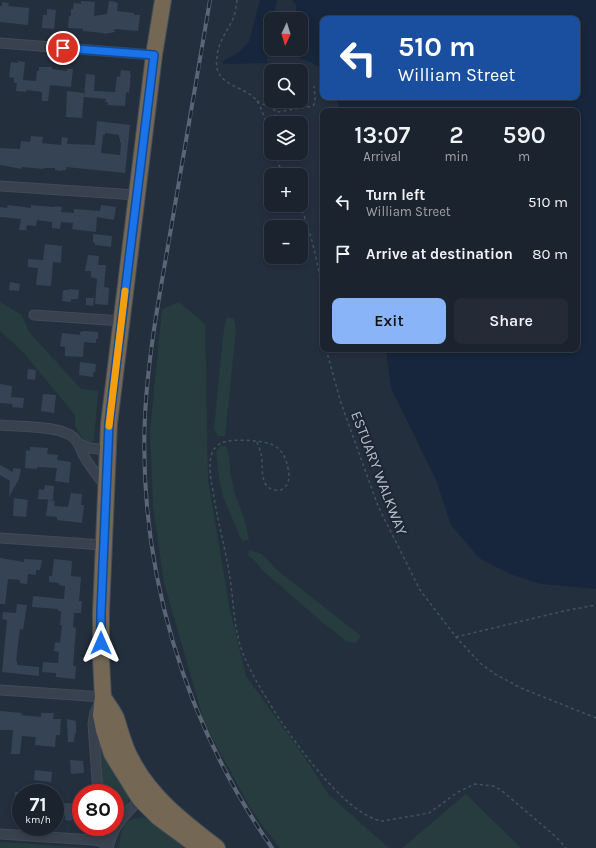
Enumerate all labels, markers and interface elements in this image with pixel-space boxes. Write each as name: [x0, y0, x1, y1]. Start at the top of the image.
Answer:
north arrow: [264, 12, 308, 56]
map controls: [264, 12, 308, 264]
text: 510 m: [398, 30, 476, 63]
pin: [46, 31, 80, 65]
icon: left: [332, 32, 384, 84]
icon: arrive: [52, 37, 74, 59]
button: search: [264, 64, 308, 108]
text: William Street: [398, 64, 515, 86]
button: layers: [264, 116, 308, 160]
text: 13:07: [354, 121, 410, 149]
text: 2: [449, 121, 464, 149]
text: 590: [503, 121, 546, 149]
text: Arrival: [363, 149, 401, 164]
text: min: [444, 149, 468, 164]
text: m: [518, 149, 530, 164]
button: +: [264, 168, 308, 212]
text: Turn left: [366, 186, 425, 204]
icon: left: [332, 191, 354, 213]
text: 510 m: [528, 193, 568, 211]
text: William Street: [366, 204, 451, 219]
button: −: [264, 220, 308, 264]
icon: arrive: [332, 243, 354, 265]
text: Arrive at destination: [366, 245, 513, 263]
text: 80 m: [532, 245, 568, 263]
button: Exit: [332, 298, 446, 344]
button: Share: [454, 298, 568, 344]
street label: ESTUARY WALKWAY: [347, 408, 411, 538]
position arrow: [80, 622, 122, 664]
speed limit sign: 80: [72, 784, 124, 836]
text: 71: [29, 793, 47, 816]
text: km/h: [25, 814, 51, 826]

